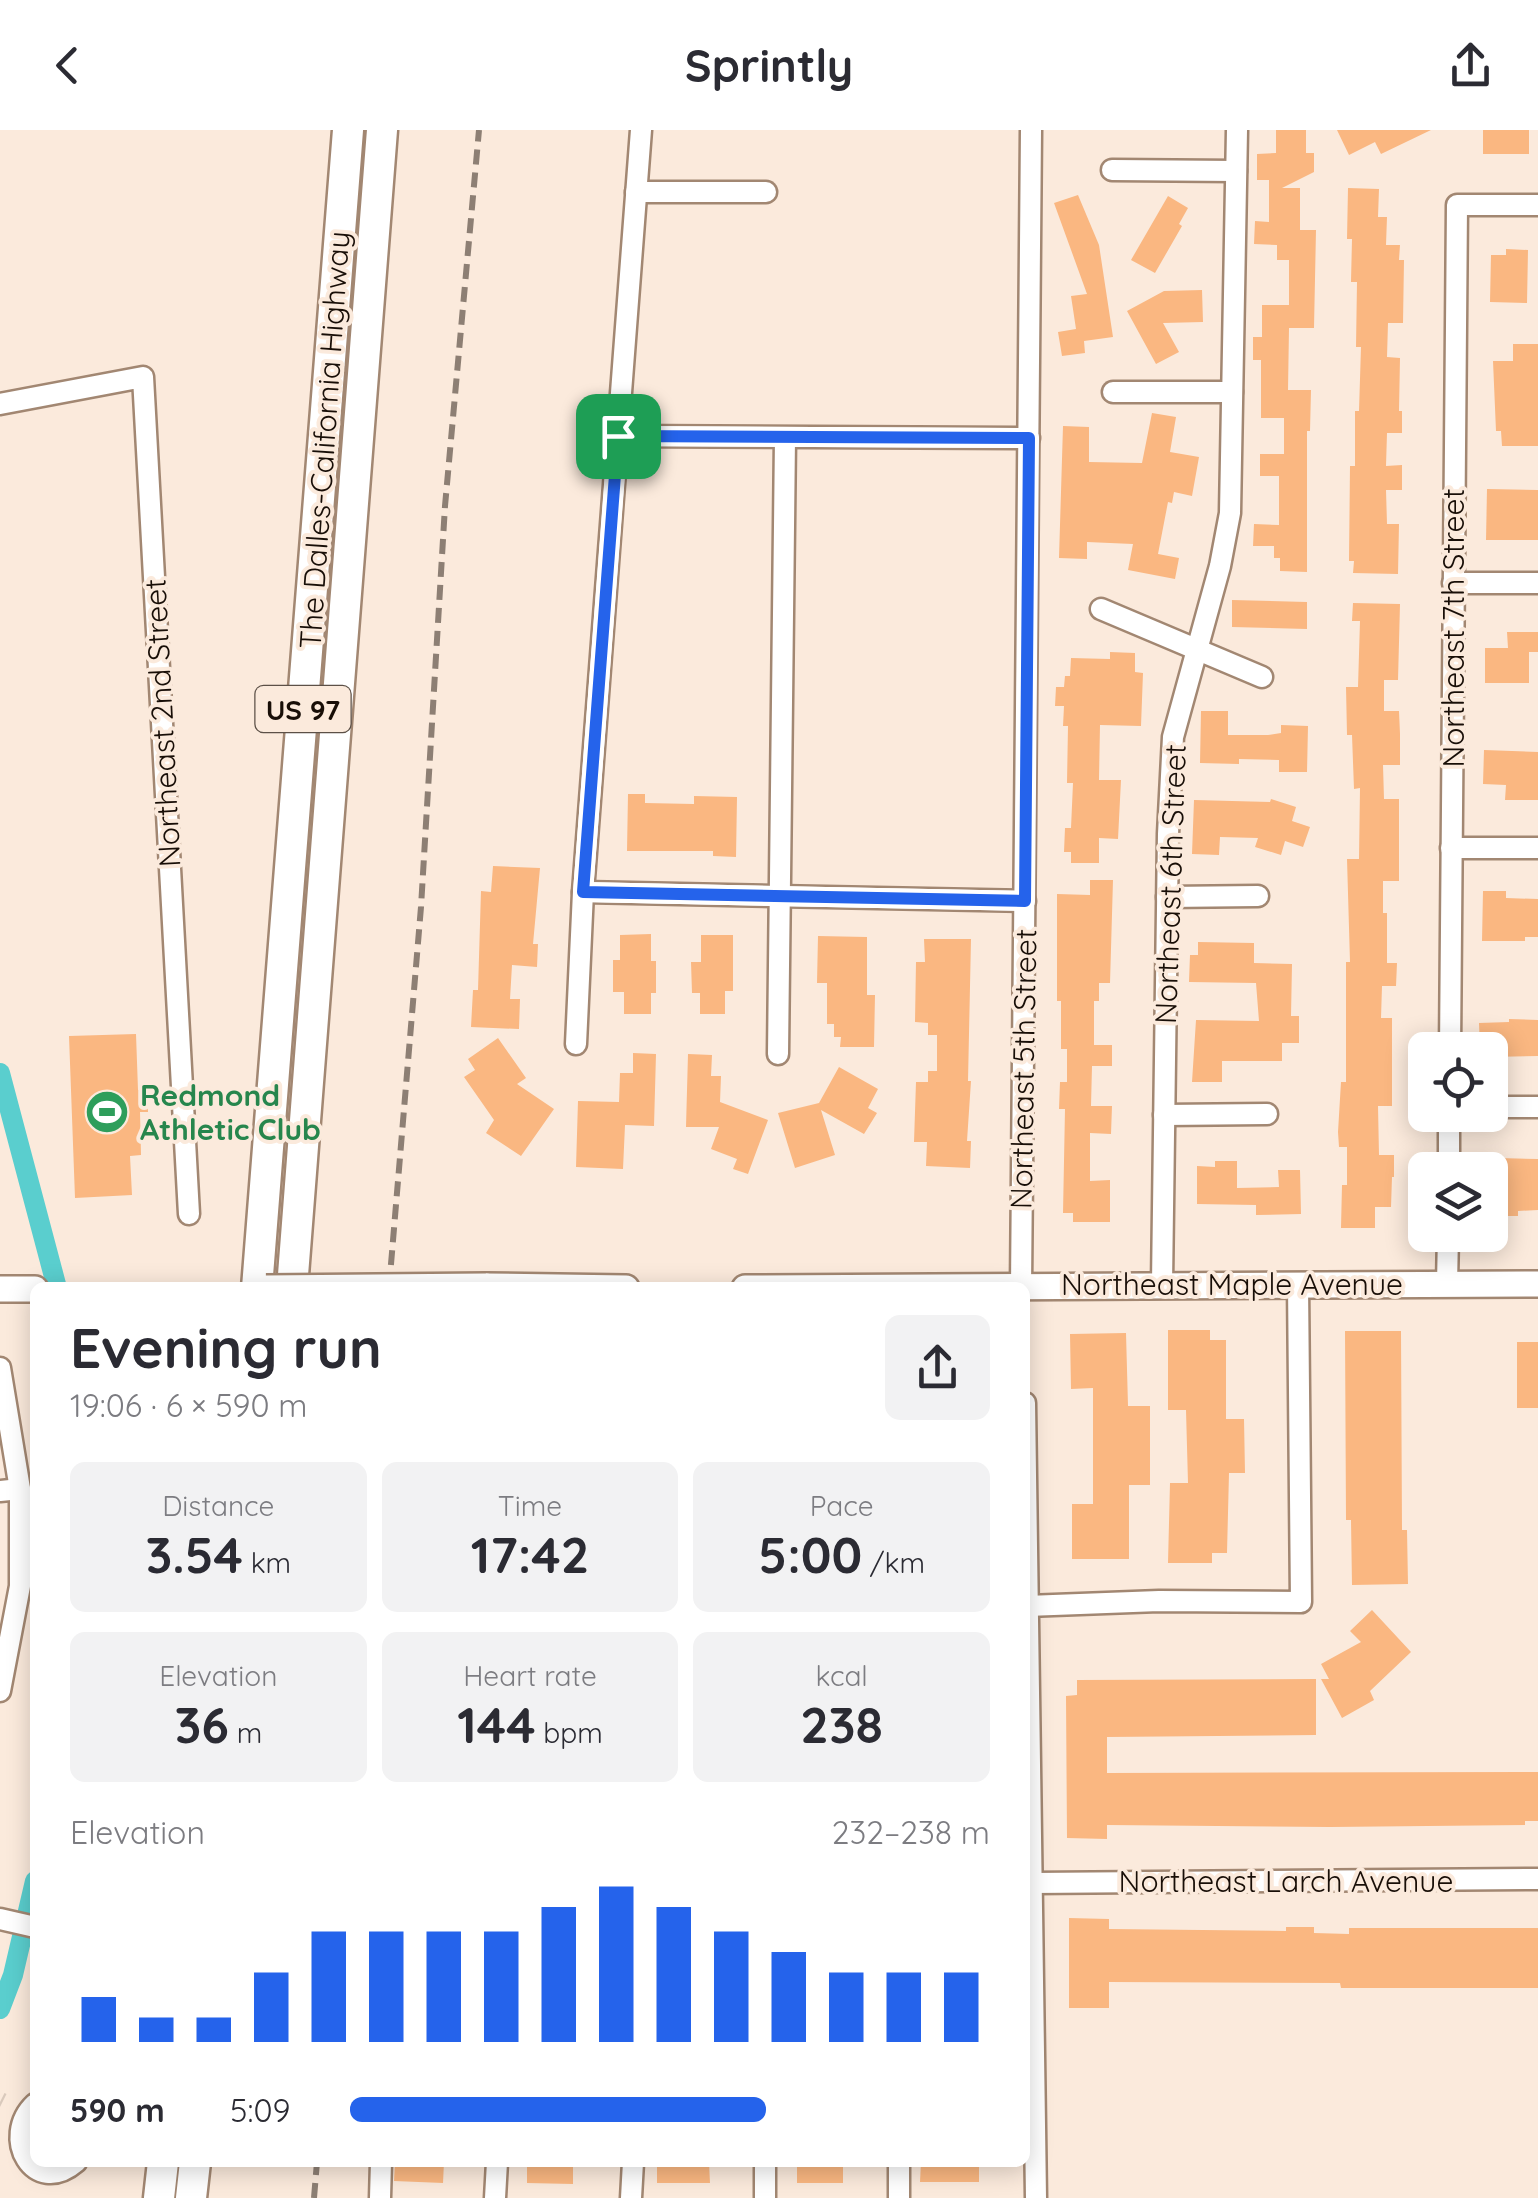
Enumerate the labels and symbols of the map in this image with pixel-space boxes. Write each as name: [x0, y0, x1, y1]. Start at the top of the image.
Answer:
street label: The Dalles-California Highway: [290, 230, 358, 650]
pin: [576, 394, 661, 479]
street label: Northeast 7th Street: [1434, 488, 1472, 768]
street label: Northeast 2nd Street: [135, 578, 189, 868]
road number: US 97: [256, 686, 350, 732]
street label: Northeast 6th Street: [1146, 743, 1194, 1025]
street label: Northeast 5th Street: [1002, 929, 1044, 1209]
place label: Redmond Athletic Club: [140, 1076, 321, 1148]
sports icon: Redmond Athletic Club: [84, 1089, 130, 1135]
street label: Northeast Maple Avenue: [1061, 1265, 1403, 1303]
street label: Northeast Larch Avenue: [1119, 1862, 1453, 1900]

